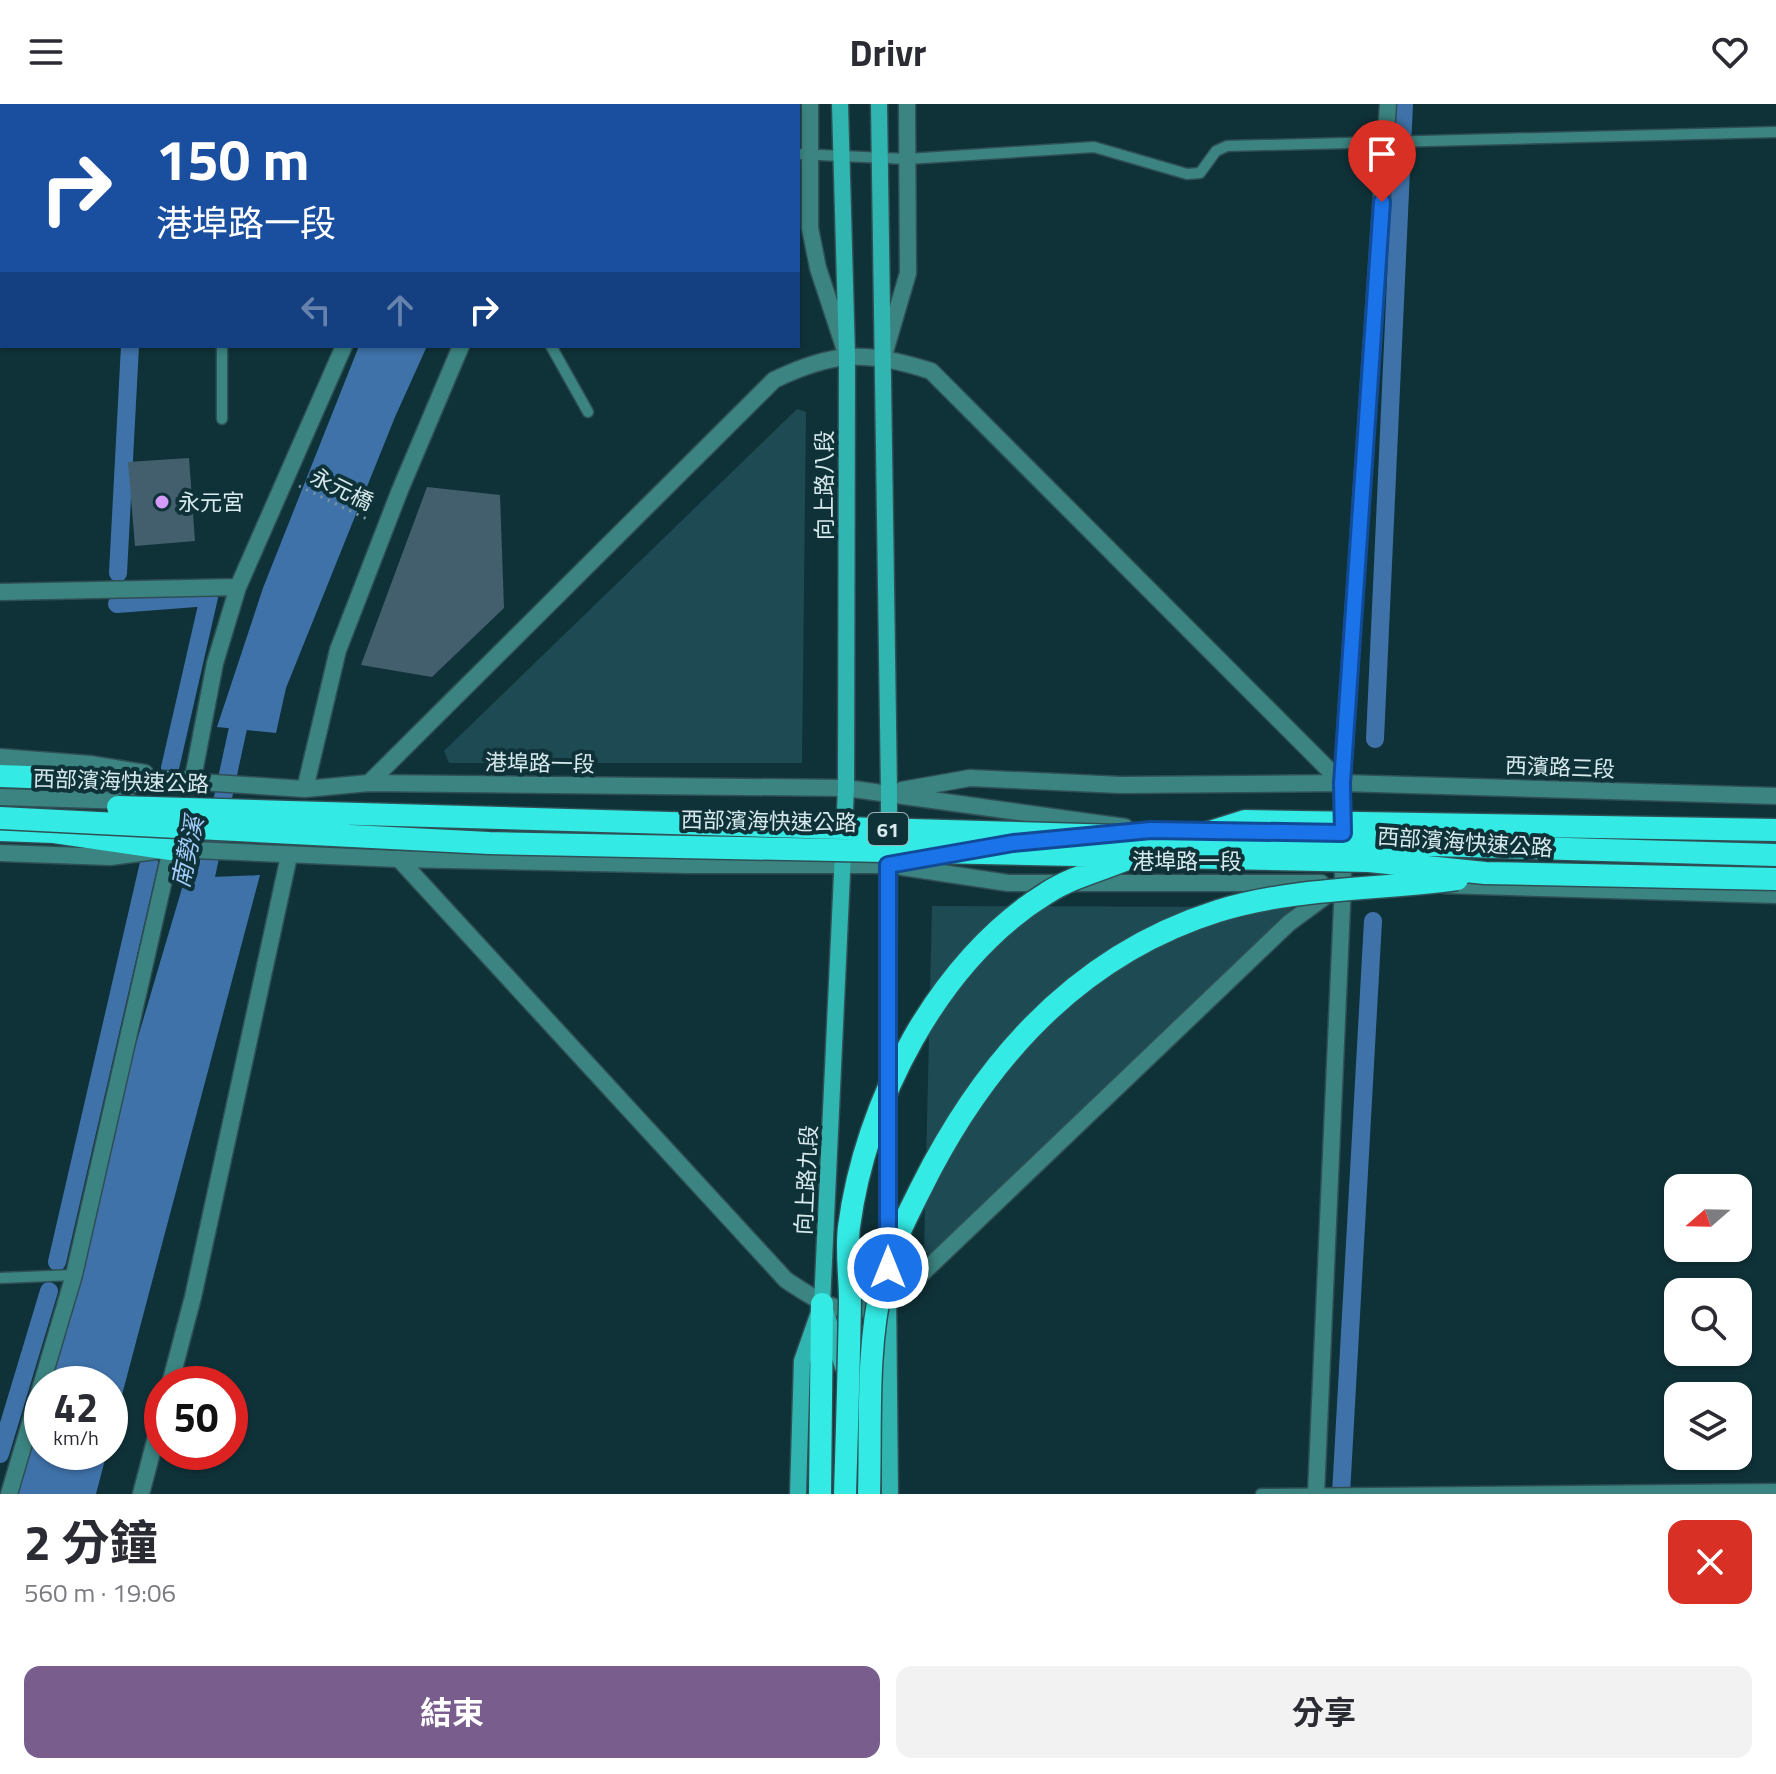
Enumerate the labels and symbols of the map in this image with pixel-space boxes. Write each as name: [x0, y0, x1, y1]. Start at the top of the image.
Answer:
pin: [1348, 120, 1416, 202]
street label: 向上路八段: [807, 430, 841, 540]
street label: 永元橋: [305, 459, 379, 519]
place label: 永元宮: [178, 485, 244, 519]
marker: 永元宮: [153, 493, 171, 511]
street label: 港埠路一段: [485, 745, 595, 781]
street label: 西濱路三段: [1504, 748, 1616, 786]
street label: 西部濱海快速公路: [32, 761, 210, 801]
street label: 西部濱海快速公路: [681, 802, 857, 840]
water label: 南勢溪: [162, 810, 213, 891]
road number: 61: [868, 813, 908, 845]
street label: 西部濱海快速公路: [1376, 819, 1554, 865]
street label: 港埠路一段: [1132, 844, 1242, 878]
street label: 向上路九段: [786, 1124, 826, 1236]
north arrow: [1664, 1174, 1752, 1262]
position arrow: [846, 1226, 930, 1310]
speed limit sign: 50: [144, 1366, 248, 1470]

